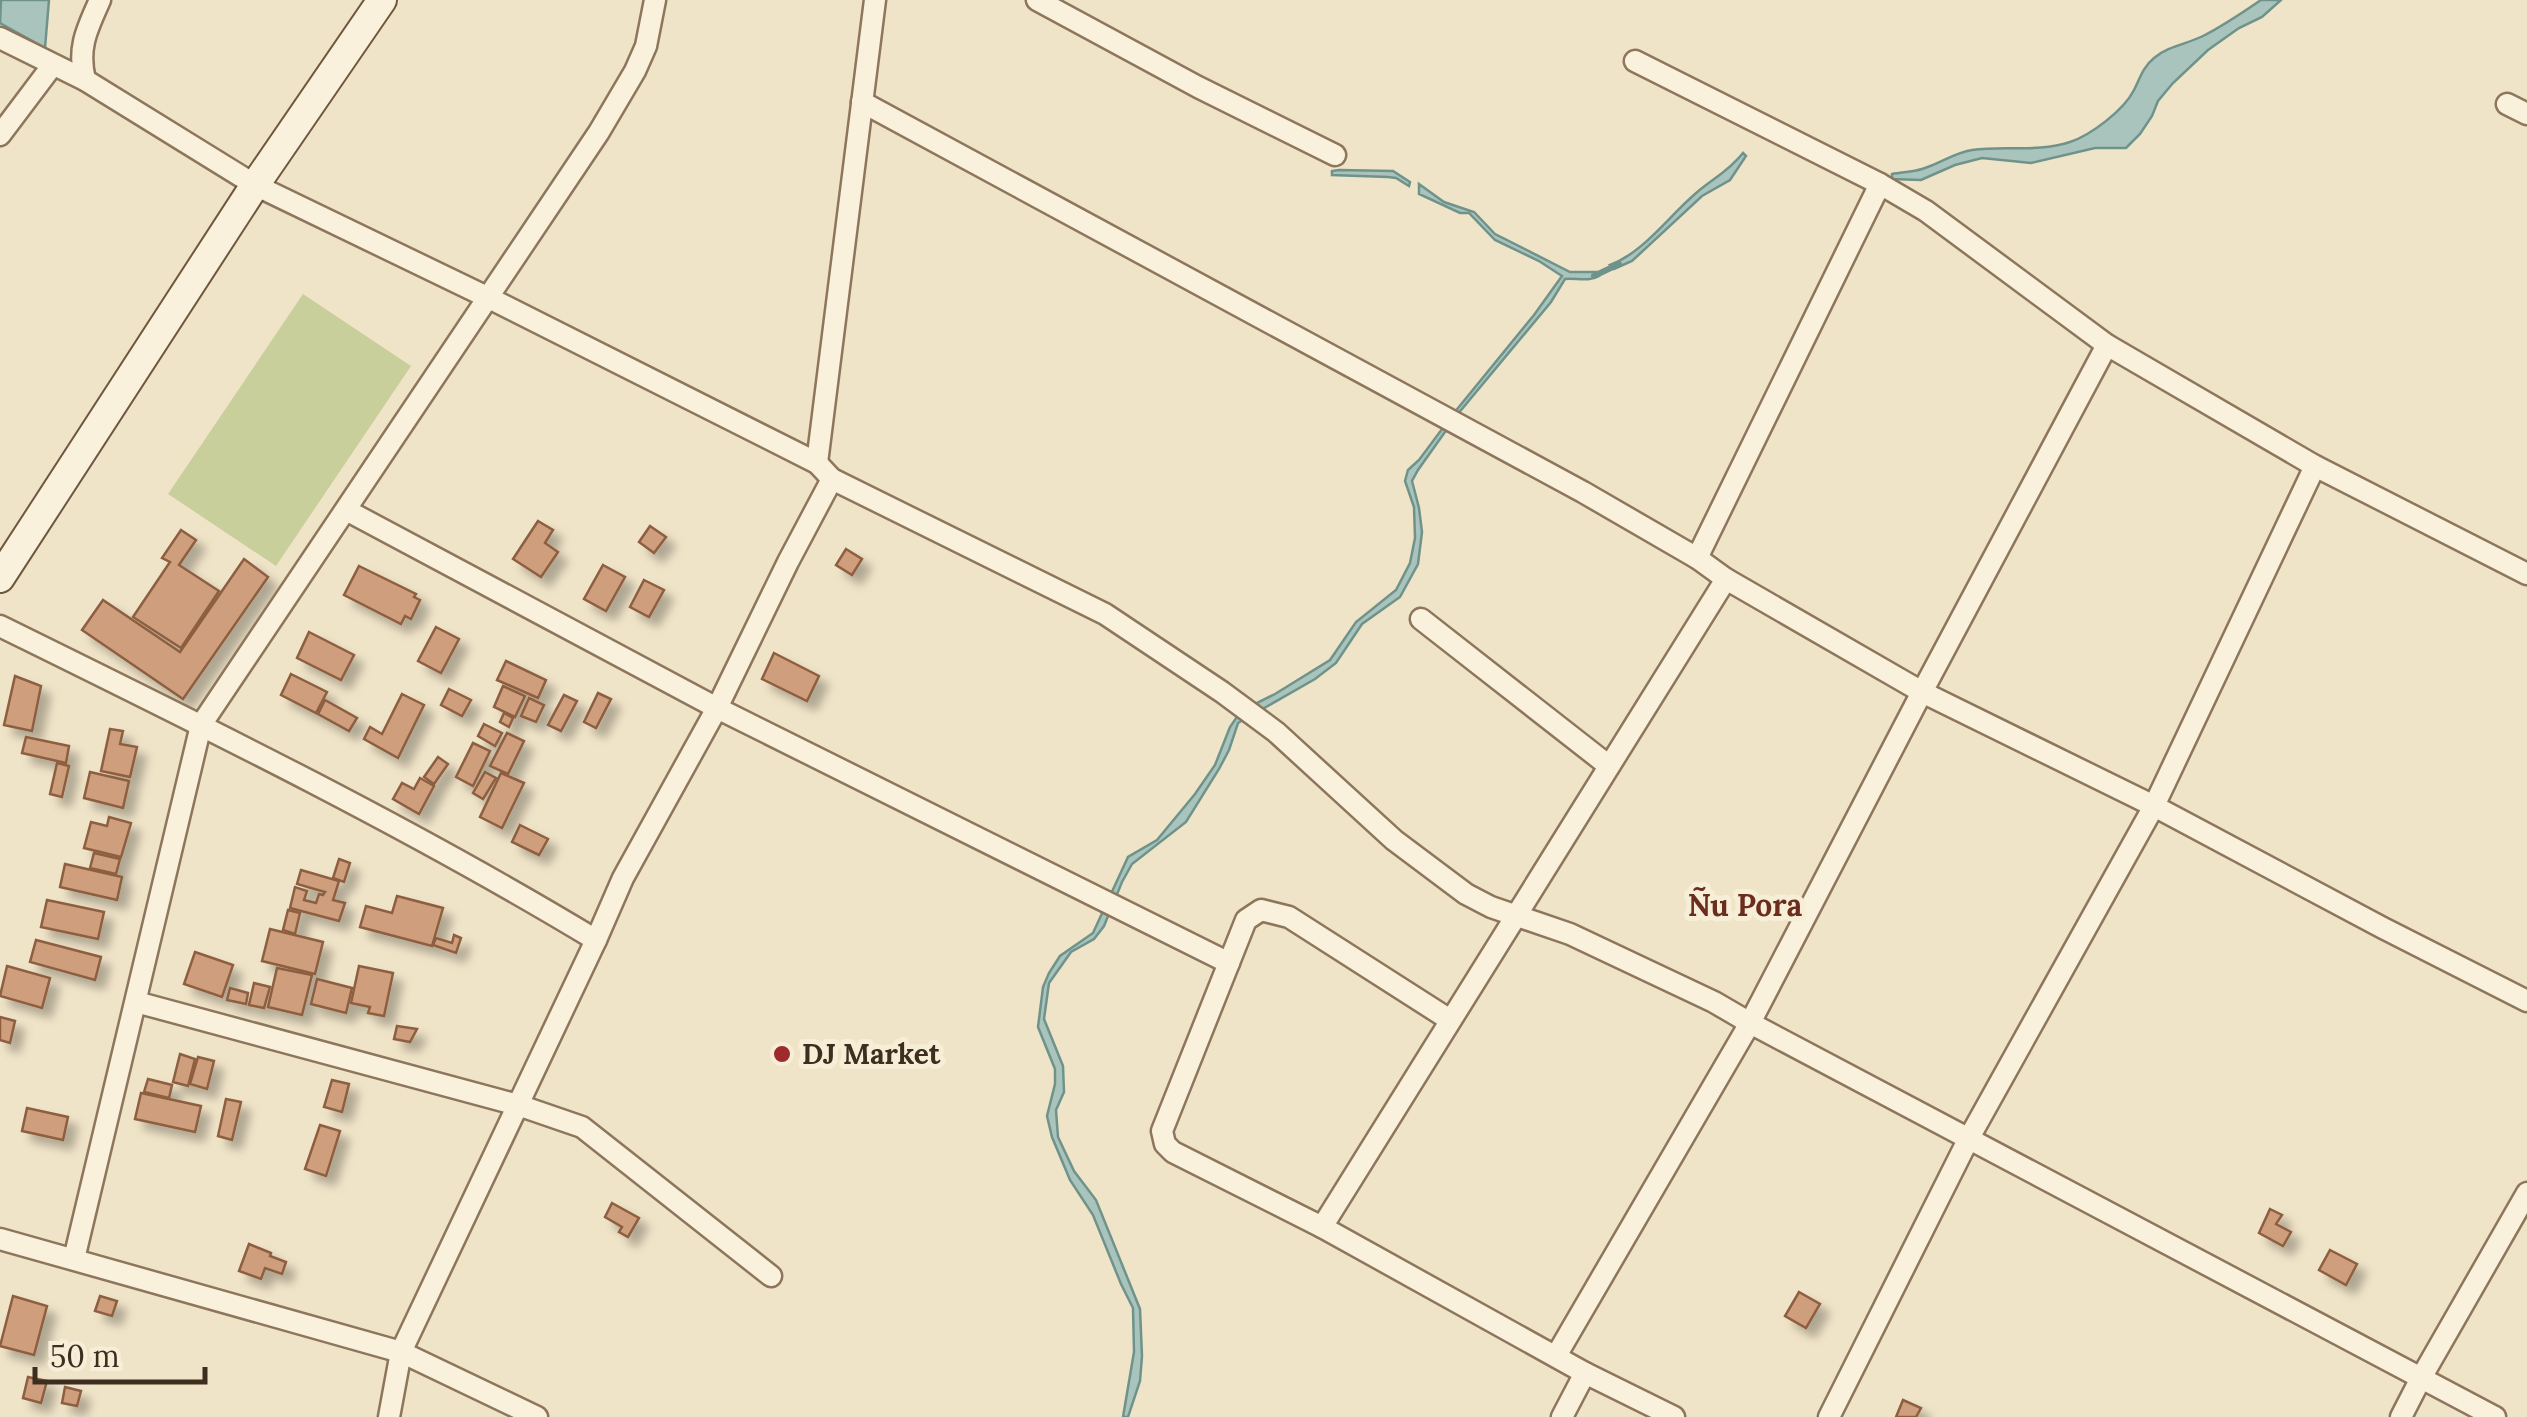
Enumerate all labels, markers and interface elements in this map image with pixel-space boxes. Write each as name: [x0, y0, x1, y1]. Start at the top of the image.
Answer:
district label: Ñu Pora: [1688, 886, 1803, 924]
place label: DJ Market: [802, 1036, 941, 1072]
marker: DJ Market: [771, 1043, 793, 1065]
scale bar: [35, 1322, 205, 1384]
text: 50 m: [50, 1337, 120, 1375]

